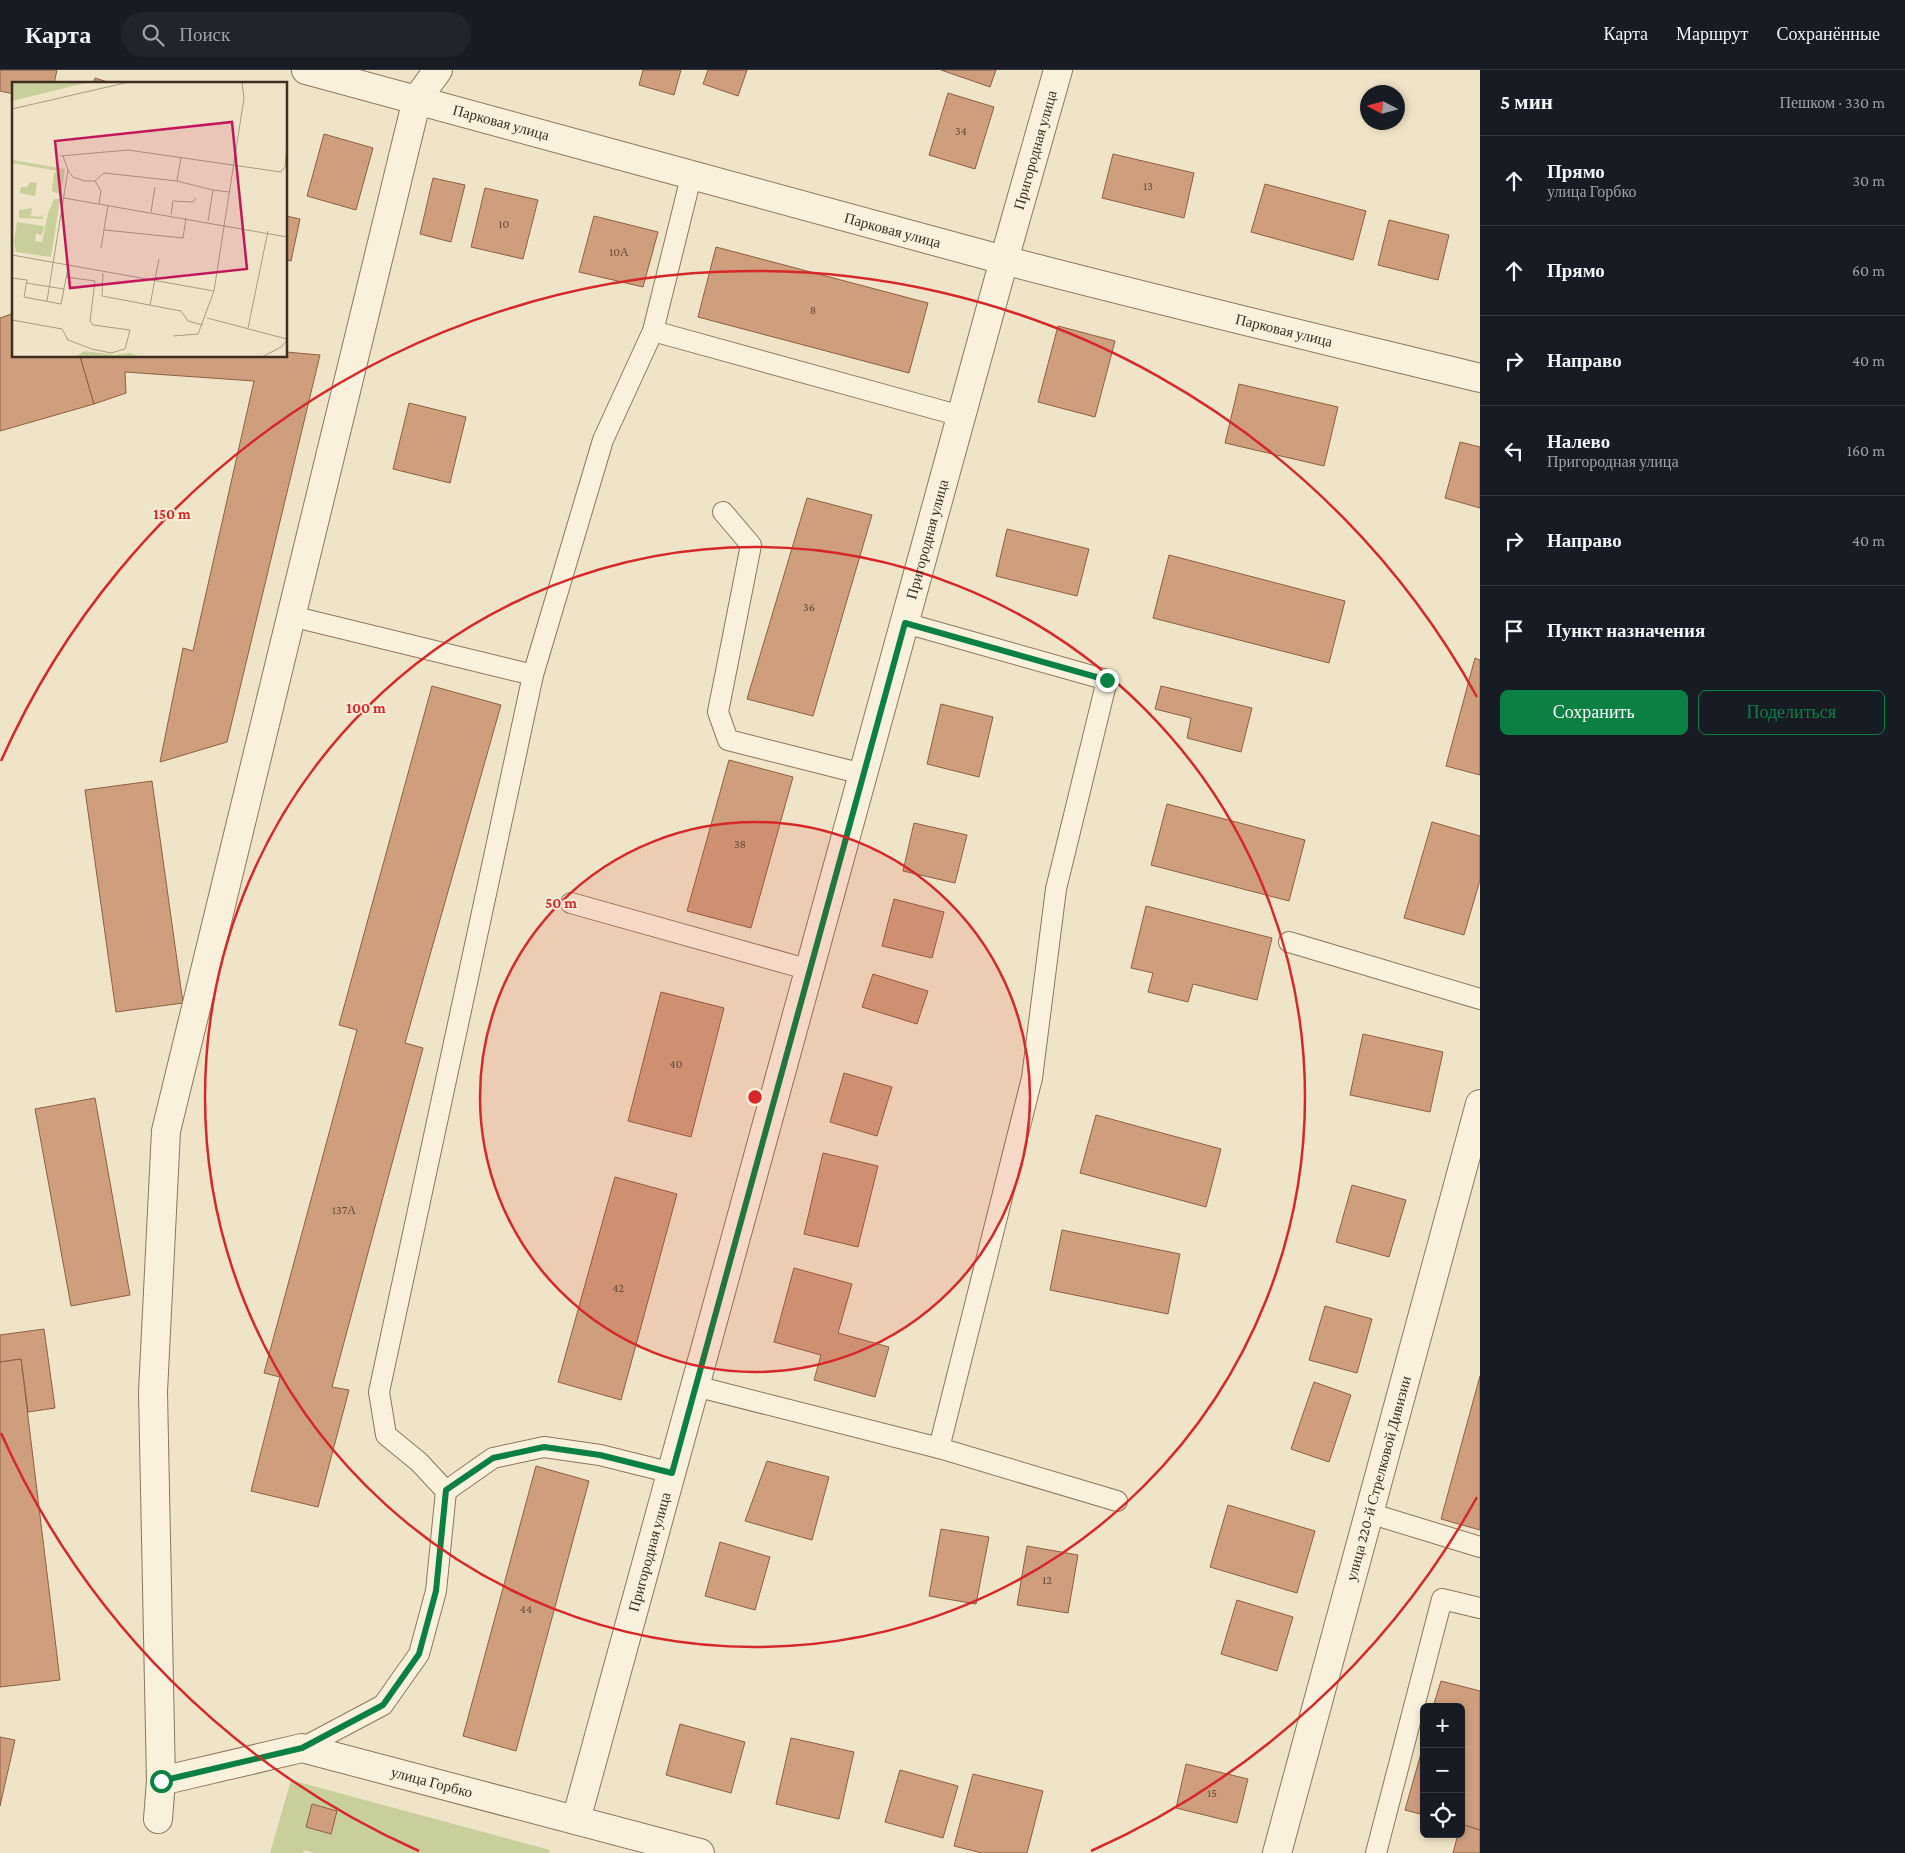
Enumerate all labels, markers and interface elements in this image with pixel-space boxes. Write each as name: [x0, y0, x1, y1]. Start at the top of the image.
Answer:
search box: [121, 12, 471, 57]
text: Карта: [25, 21, 91, 48]
icon: search: [139, 21, 167, 49]
text: Поиск: [179, 24, 230, 45]
text: Карта: [1603, 24, 1648, 44]
text: Маршрут: [1676, 24, 1748, 44]
text: Сохранённые: [1776, 24, 1880, 44]
inset map: [12, 82, 288, 358]
north arrow: [1360, 85, 1405, 130]
street label: Пригородная улица: [1011, 88, 1060, 212]
text: 5 мин: [1500, 90, 1553, 114]
text: Пешком · 330 m: [1779, 94, 1885, 111]
street label: Парковая улица: [451, 102, 551, 144]
house number: 34: [955, 124, 967, 138]
text: Прямо: [1547, 161, 1605, 182]
icon: ahead: [1500, 167, 1528, 195]
text: 30 m: [1853, 172, 1885, 189]
house number: 13: [1143, 179, 1153, 193]
text: улица Горбко: [1547, 183, 1636, 200]
street label: Парковая улица: [842, 210, 943, 251]
house number: 10: [499, 217, 510, 231]
house number: 10А: [609, 245, 629, 259]
icon: ahead: [1500, 257, 1528, 285]
text: Прямо: [1547, 260, 1605, 281]
text: 60 m: [1852, 262, 1885, 279]
house number: 8: [810, 303, 816, 317]
street label: Парковая улица: [1234, 311, 1334, 350]
icon: right: [1500, 347, 1528, 375]
text: Направо: [1547, 350, 1622, 371]
text: 40 m: [1852, 352, 1885, 369]
text: Налево: [1547, 431, 1610, 452]
icon: left: [1500, 437, 1528, 465]
text: 160 m: [1847, 442, 1885, 459]
text: Пригородная улица: [1547, 453, 1679, 470]
street label: Пригородная улица: [903, 477, 951, 601]
text: 150 m: [153, 506, 191, 522]
icon: right: [1500, 527, 1528, 555]
text: Направо: [1547, 530, 1622, 551]
text: 40 m: [1852, 532, 1885, 549]
house number: 36: [803, 600, 815, 614]
icon: arrive: [1500, 617, 1528, 645]
text: Пункт назначения: [1547, 620, 1705, 641]
route end: [1096, 669, 1119, 692]
button: Сохранить: [1500, 690, 1688, 735]
button: Поделиться: [1698, 690, 1885, 735]
text: 100 m: [346, 700, 386, 716]
house number: 38: [734, 837, 746, 851]
text: 50 m: [545, 895, 577, 911]
house number: 40: [670, 1057, 683, 1071]
centre of rings: [746, 1088, 764, 1106]
house number: 137А: [332, 1203, 356, 1217]
house number: 42: [612, 1281, 624, 1295]
street label: улица 220-й Стрелковой Дивизии: [1343, 1374, 1414, 1583]
street label: Пригородная улица: [626, 1490, 674, 1614]
house number: 12: [1042, 1573, 1052, 1587]
house number: 44: [520, 1602, 532, 1616]
map controls: [1420, 1703, 1465, 1838]
button: +: [1420, 1703, 1465, 1748]
button: −: [1420, 1748, 1465, 1793]
street label: улица Горбко: [389, 1764, 474, 1801]
route start: [150, 1770, 173, 1793]
house number: 15: [1207, 1786, 1217, 1800]
button: locate: [1420, 1793, 1465, 1838]

